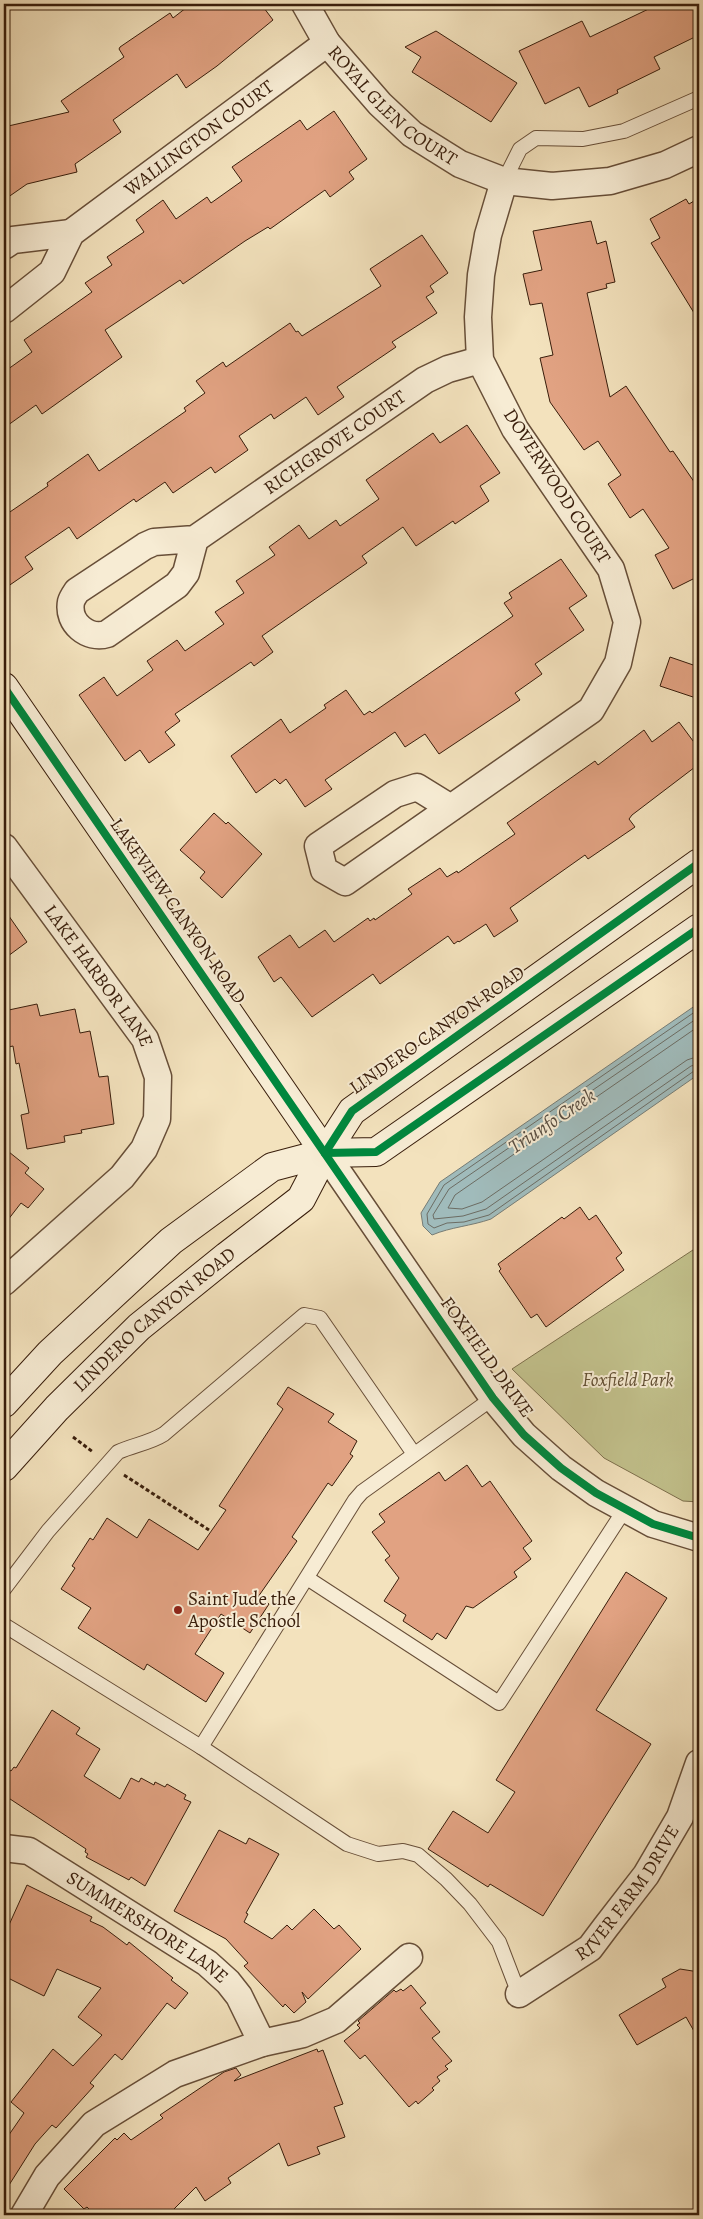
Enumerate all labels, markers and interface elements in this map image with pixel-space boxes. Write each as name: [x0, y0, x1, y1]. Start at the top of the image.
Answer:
street label: ROYAL GLEN COURT: [322, 40, 463, 172]
street label: WALLINGTON COURT: [118, 73, 280, 203]
street label: RICHGROVE COURT: [258, 384, 412, 501]
street label: DOVERWOOD COURT: [497, 403, 617, 569]
street label: LAKEVIEW CANYON ROAD: [104, 813, 252, 1009]
street label: LAKE HARBOR LANE: [38, 899, 160, 1050]
street label: LINDERO CANYON ROAD: [344, 960, 530, 1100]
water label: Triunfo Creek: [503, 1082, 601, 1160]
street label: LINDERO CANYON ROAD: [67, 1241, 241, 1398]
street label: FOXFIELD DRIVE: [434, 1291, 540, 1423]
park label: Foxfield Park: [582, 1367, 674, 1393]
place label: Saint Jude the Apostle School: [187, 1586, 301, 1634]
marker: Saint Jude the Apostle School: [172, 1604, 184, 1616]
street label: RIVER FARM DRIVE: [570, 1820, 686, 1967]
street label: SUMMERSHORE LANE: [62, 1865, 234, 1989]

